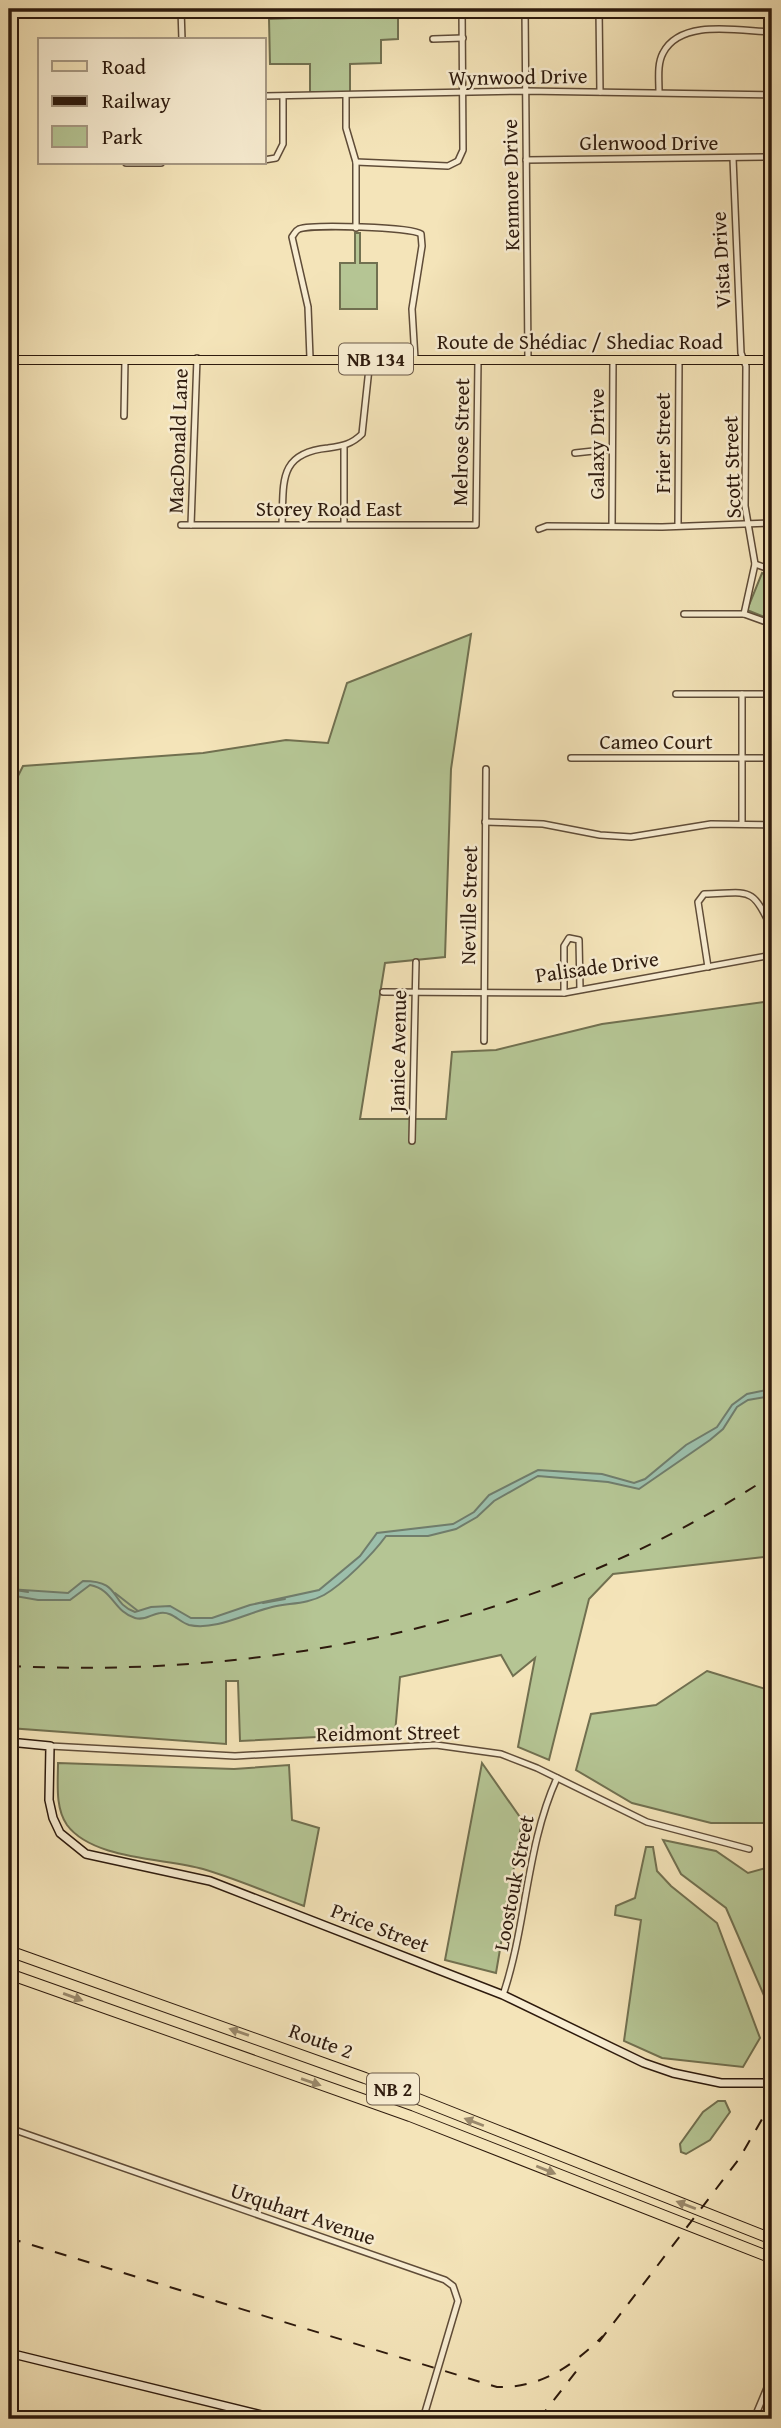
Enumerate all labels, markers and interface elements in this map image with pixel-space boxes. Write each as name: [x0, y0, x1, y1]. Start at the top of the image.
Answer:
legend: [38, 38, 266, 164]
text: Road: [102, 51, 147, 82]
street label: Wynwood Drive: [448, 60, 588, 93]
text: Railway: [102, 85, 171, 116]
street label: Kenmore Drive: [494, 119, 527, 251]
text: Park: [102, 121, 143, 152]
street label: Glenwood Drive: [580, 127, 719, 158]
street label: Vista Drive: [702, 211, 739, 309]
street label: Route de Shédiac / Shediac Road: [437, 326, 724, 357]
road number: NB 134: [339, 344, 413, 374]
street label: MacDonald Lane: [159, 368, 196, 514]
street label: Melrose Street: [444, 377, 477, 506]
street label: Galaxy Drive: [581, 388, 612, 500]
street label: Frier Street: [647, 392, 678, 494]
street label: Scott Street: [714, 414, 749, 519]
street label: Storey Road East: [256, 493, 403, 524]
street label: Cameo Court: [599, 726, 713, 757]
street label: Neville Street: [452, 844, 485, 965]
street label: Palisade Drive: [533, 943, 661, 990]
street label: Janice Avenue: [381, 989, 414, 1116]
street label: Reidmont Street: [316, 1716, 461, 1749]
street label: Loostouk Street: [485, 1812, 542, 1954]
street label: Price Street: [327, 1895, 434, 1961]
one-way arrow: [63, 1992, 84, 2003]
street label: Route 2: [285, 2015, 358, 2066]
one-way arrow: [228, 2026, 249, 2037]
road number: NB 2: [367, 2074, 419, 2104]
one-way arrow: [300, 2077, 321, 2088]
one-way arrow: [464, 2116, 485, 2127]
one-way arrow: [536, 2165, 557, 2176]
street label: Urquhart Avenue: [226, 2174, 380, 2253]
one-way arrow: [675, 2199, 696, 2210]

